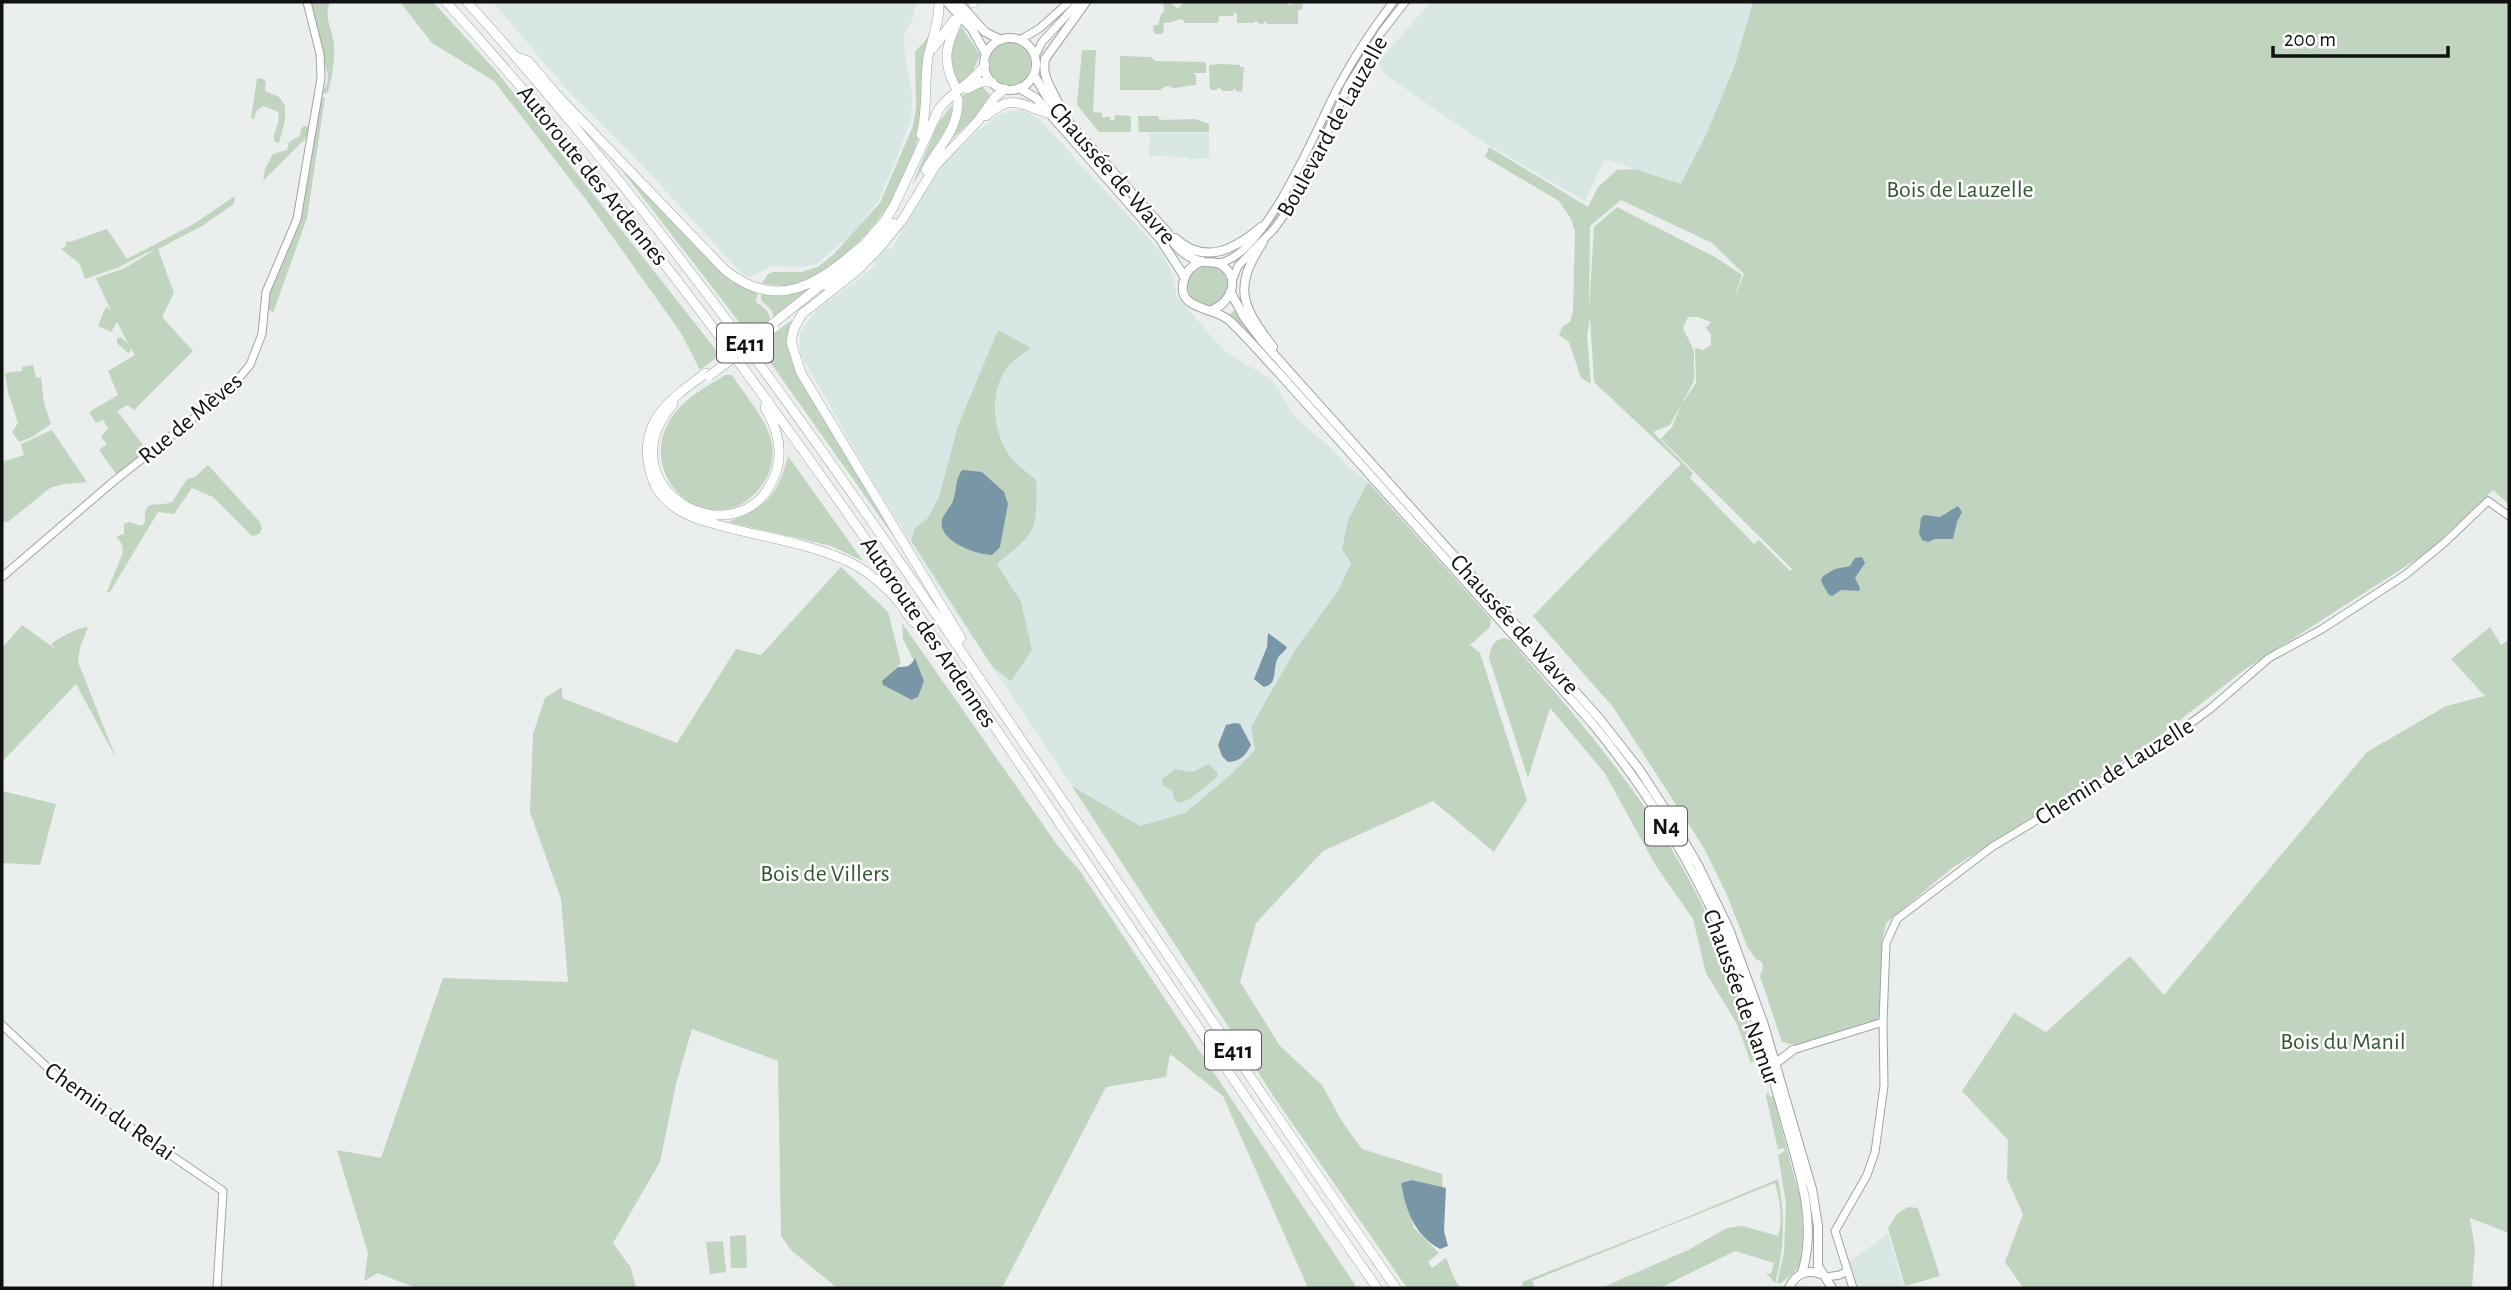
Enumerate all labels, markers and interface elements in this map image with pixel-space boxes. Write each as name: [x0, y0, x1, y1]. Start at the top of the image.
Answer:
scale bar: [2273, 14, 2448, 58]
text: 200 m: [2284, 29, 2336, 50]
street label: Boulevard de Lauzelle: [1273, 32, 1393, 221]
street label: Autoroute des Ardennes: [512, 81, 672, 270]
street label: Chaussée de Wavre: [1044, 98, 1180, 249]
park label: Bois de Lauzelle: [1886, 178, 2034, 202]
road number: E411: [717, 324, 773, 362]
street label: Rue de Mèves: [134, 369, 247, 469]
street label: Autoroute des Ardennes: [856, 533, 1001, 732]
street label: Chaussée de Wavre: [1445, 550, 1583, 699]
street label: Chemin de Lauzelle: [2031, 714, 2198, 830]
road number: N4: [1645, 806, 1687, 846]
park label: Bois de Villers: [760, 862, 890, 886]
street label: Chaussée de Namur: [1698, 906, 1784, 1089]
road number: E411: [1205, 1030, 1261, 1070]
park label: Bois du Manil: [2280, 1030, 2406, 1054]
street label: Chemin du Relai: [40, 1058, 179, 1165]

